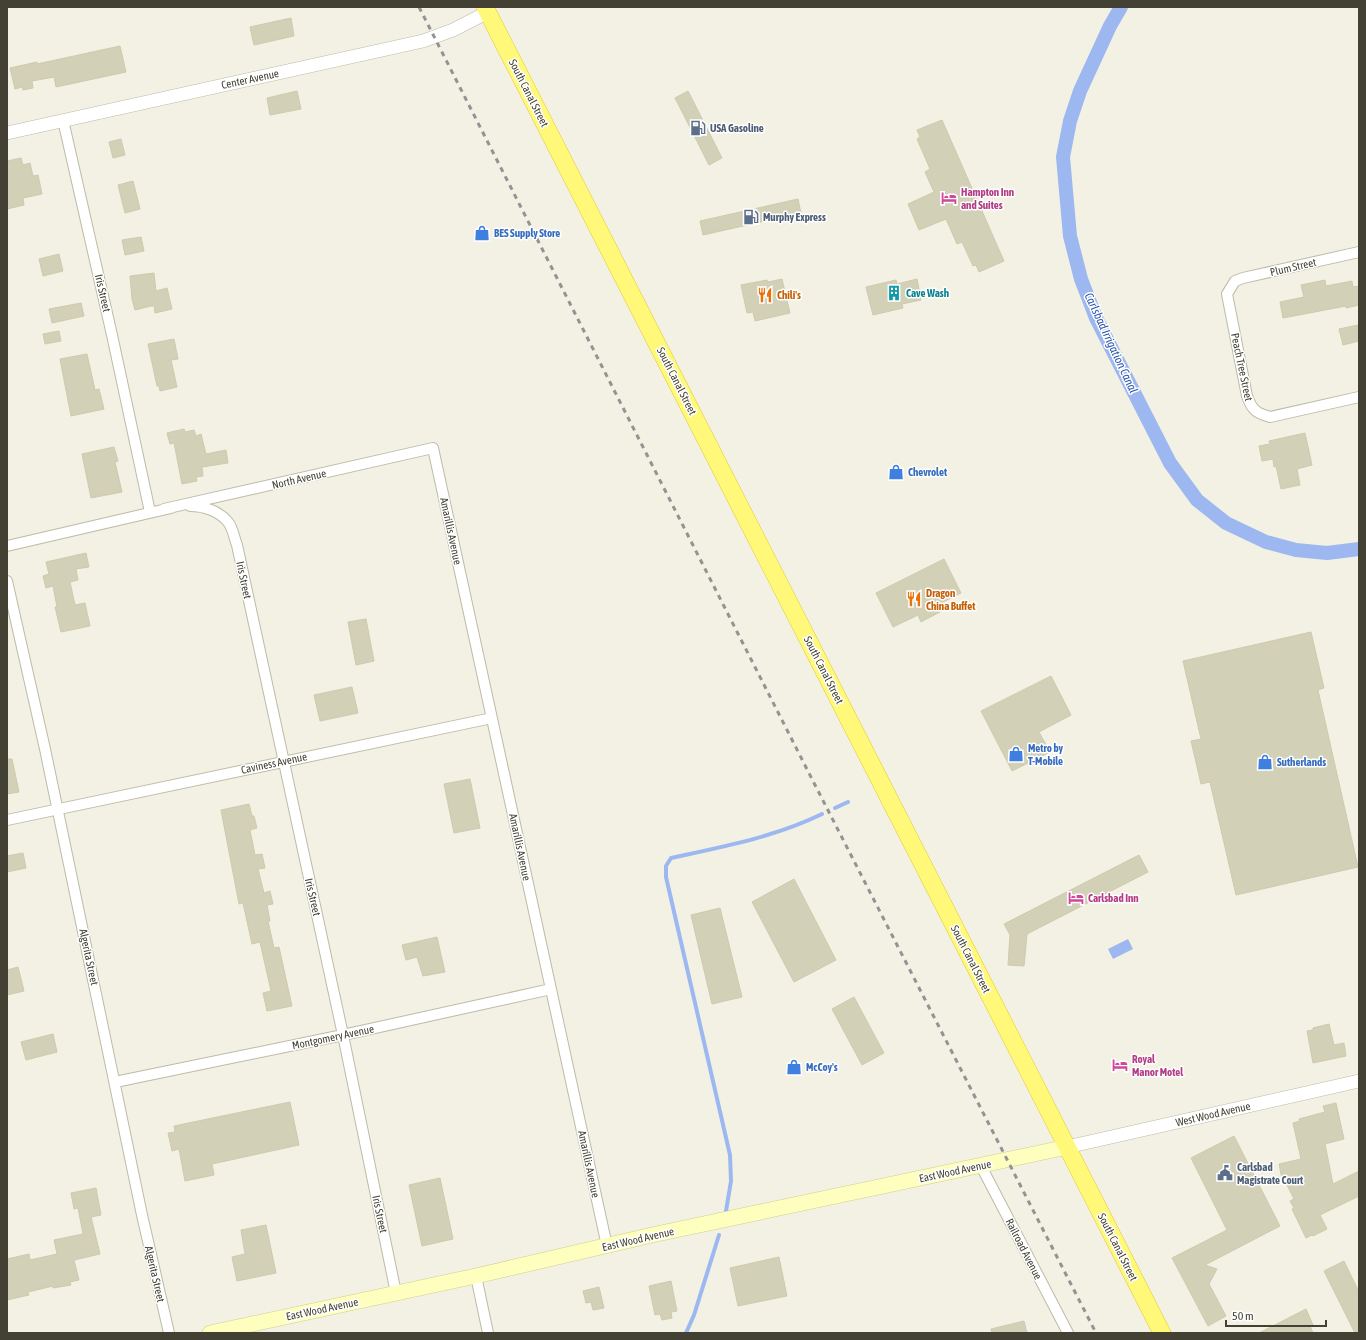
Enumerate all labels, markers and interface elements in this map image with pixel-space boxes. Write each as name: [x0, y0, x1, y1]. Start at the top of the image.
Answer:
street label: South Canal Street: [507, 57, 551, 129]
street label: Center Avenue: [220, 67, 280, 91]
fuel station icon: USA Gasoline: [689, 119, 707, 137]
place label: USA Gasoline: [710, 122, 764, 134]
place label: Hampton Inn and Suites: [961, 186, 1014, 211]
hotel icon: Hampton Inn and Suites: [940, 189, 958, 207]
fuel station icon: Murphy Express: [742, 208, 760, 226]
place label: Murphy Express: [763, 211, 826, 223]
shop icon: BES Supply Store: [473, 224, 491, 242]
place label: BES Supply Store: [494, 227, 560, 239]
street label: Plum Street: [1269, 256, 1317, 278]
street label: Iris Street: [93, 273, 113, 313]
building icon: Cave Wash: [885, 284, 903, 302]
restaurant icon: Chili's: [756, 286, 774, 304]
place label: Cave Wash: [906, 287, 949, 299]
place label: Chili's: [777, 289, 801, 301]
water label: Carlsbad Irrigation Canal: [1082, 291, 1140, 395]
street label: Peach Tree Street: [1229, 332, 1255, 402]
street label: South Canal Street: [655, 345, 699, 417]
shop icon: Chevrolet: [887, 463, 905, 481]
place label: Chevrolet: [908, 466, 948, 478]
street label: North Avenue: [271, 467, 327, 491]
street label: Amarillis Avenue: [438, 496, 464, 566]
street label: Iris Street: [234, 560, 254, 600]
place label: Dragon China Buffet: [926, 587, 976, 612]
restaurant icon: Dragon China Buffet: [905, 590, 923, 608]
street label: South Canal Street: [802, 634, 846, 706]
place label: Metro by T-Mobile: [1028, 742, 1064, 767]
shop icon: Metro by T-Mobile: [1007, 745, 1025, 763]
street label: Caviness Avenue: [240, 750, 308, 776]
shop icon: Sutherlands: [1256, 753, 1274, 771]
place label: Sutherlands: [1277, 756, 1326, 768]
street label: Amarillis Avenue: [507, 812, 533, 882]
street label: Iris Street: [303, 877, 323, 917]
hotel icon: Carlsbad Inn: [1067, 889, 1085, 907]
place label: Carlsbad Inn: [1088, 892, 1139, 904]
street label: South Canal Street: [949, 923, 993, 995]
street label: Algerita Street: [77, 928, 101, 986]
street label: Montgomery Avenue: [291, 1022, 375, 1052]
place label: Royal Manor Motel: [1132, 1053, 1184, 1078]
hotel icon: Royal Manor Motel: [1111, 1056, 1129, 1074]
shop icon: McCoy's: [785, 1058, 803, 1076]
place label: McCoy's: [806, 1061, 838, 1073]
street label: West Wood Avenue: [1174, 1100, 1252, 1128]
street label: Amarillis Avenue: [576, 1129, 602, 1199]
street label: East Wood Avenue: [918, 1157, 992, 1185]
place label: Carlsbad Magistrate Court: [1237, 1161, 1304, 1186]
public building icon: Carlsbad Magistrate Court: [1216, 1164, 1234, 1182]
street label: Iris Street: [370, 1194, 390, 1234]
street label: South Canal Street: [1096, 1211, 1140, 1283]
street label: Railroad Avenue: [1003, 1217, 1045, 1281]
street label: East Wood Avenue: [601, 1225, 675, 1253]
street label: Algerita Street: [143, 1245, 167, 1303]
street label: East Wood Avenue: [285, 1295, 359, 1323]
scale bar: [1226, 1302, 1326, 1328]
text: 50 m: [1232, 1309, 1254, 1323]

